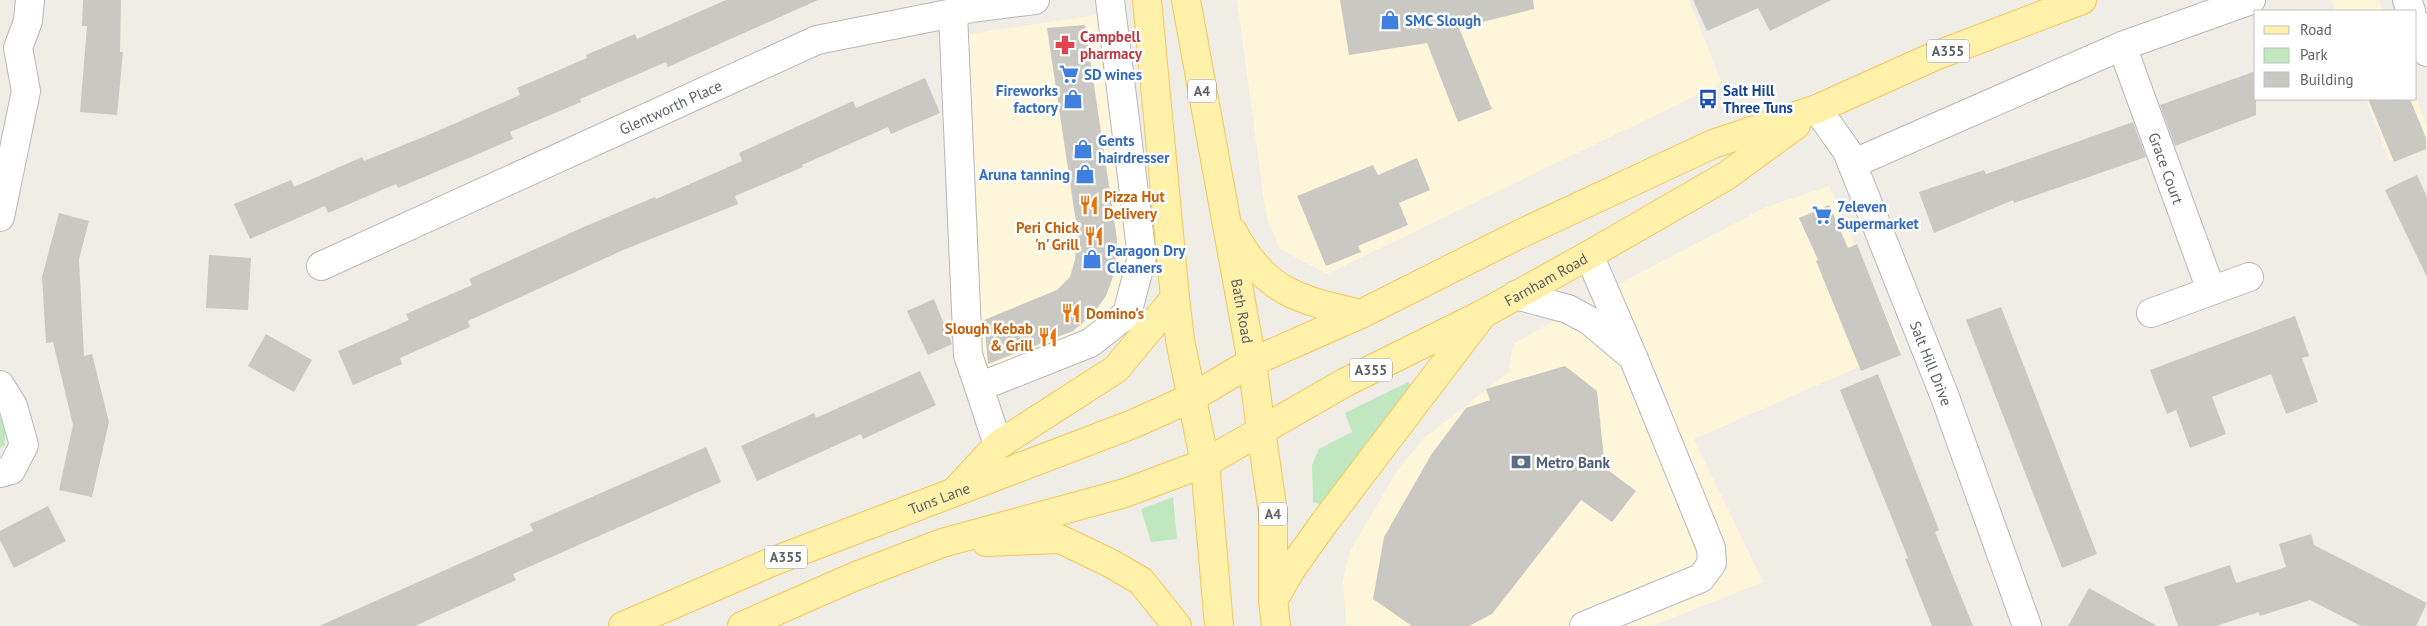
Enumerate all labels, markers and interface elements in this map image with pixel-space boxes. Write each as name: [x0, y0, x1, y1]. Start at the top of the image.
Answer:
shop icon: SMC Slough: [1379, 9, 1401, 31]
legend: [2254, 10, 2417, 100]
place label: SMC Slough: [1405, 11, 1481, 30]
text: Road: [2300, 20, 2332, 39]
place label: Campbell pharmacy: [1080, 27, 1143, 63]
pharmacy icon: Campbell pharmacy: [1054, 34, 1076, 56]
road number: A355: [1927, 40, 1969, 62]
text: Park: [2300, 45, 2328, 64]
supermarket icon: SD wines: [1058, 63, 1080, 85]
place label: SD wines: [1084, 65, 1142, 84]
text: Building: [2300, 70, 2354, 89]
street label: Glentworth Place: [616, 75, 725, 138]
road number: A4: [1188, 80, 1216, 102]
place label: Fireworks factory: [996, 81, 1059, 117]
place label: Salt Hill Three Tuns: [1723, 81, 1793, 117]
shop icon: Fireworks factory: [1062, 88, 1084, 110]
bus stop icon: Salt Hill Three Tuns: [1697, 88, 1719, 110]
street label: Grace Court: [2145, 130, 2188, 206]
place label: Gents hairdresser: [1098, 131, 1170, 167]
shop icon: Gents hairdresser: [1072, 138, 1094, 160]
shop icon: Aruna tanning: [1074, 163, 1096, 185]
place label: Aruna tanning: [979, 165, 1070, 184]
place label: Pizza Hut Delivery: [1104, 187, 1165, 223]
restaurant icon: Pizza Hut Delivery: [1078, 194, 1100, 216]
place label: 7eleven Supermarket: [1837, 197, 1920, 233]
supermarket icon: 7eleven Supermarket: [1811, 204, 1833, 226]
place label: Peri Chick 'n' Grill: [1016, 218, 1080, 254]
restaurant icon: Peri Chick 'n' Grill: [1083, 225, 1105, 247]
place label: Paragon Dry Cleaners: [1107, 241, 1186, 277]
shop icon: Paragon Dry Cleaners: [1081, 248, 1103, 270]
street label: Farnham Road: [1501, 248, 1591, 310]
street label: Bath Road: [1227, 277, 1258, 345]
restaurant icon: Domino's: [1060, 302, 1082, 324]
place label: Domino's: [1086, 304, 1144, 323]
street label: Salt Hill Drive: [1906, 318, 1957, 408]
place label: Slough Kebab & Grill: [945, 319, 1034, 355]
restaurant icon: Slough Kebab & Grill: [1037, 326, 1059, 348]
road number: A355: [1350, 358, 1392, 382]
bank icon: Metro Bank: [1510, 451, 1532, 473]
place label: Metro Bank: [1536, 453, 1610, 472]
street label: Tuns Lane: [906, 478, 972, 518]
road number: A4: [1259, 502, 1287, 526]
road number: A355: [765, 546, 807, 568]

